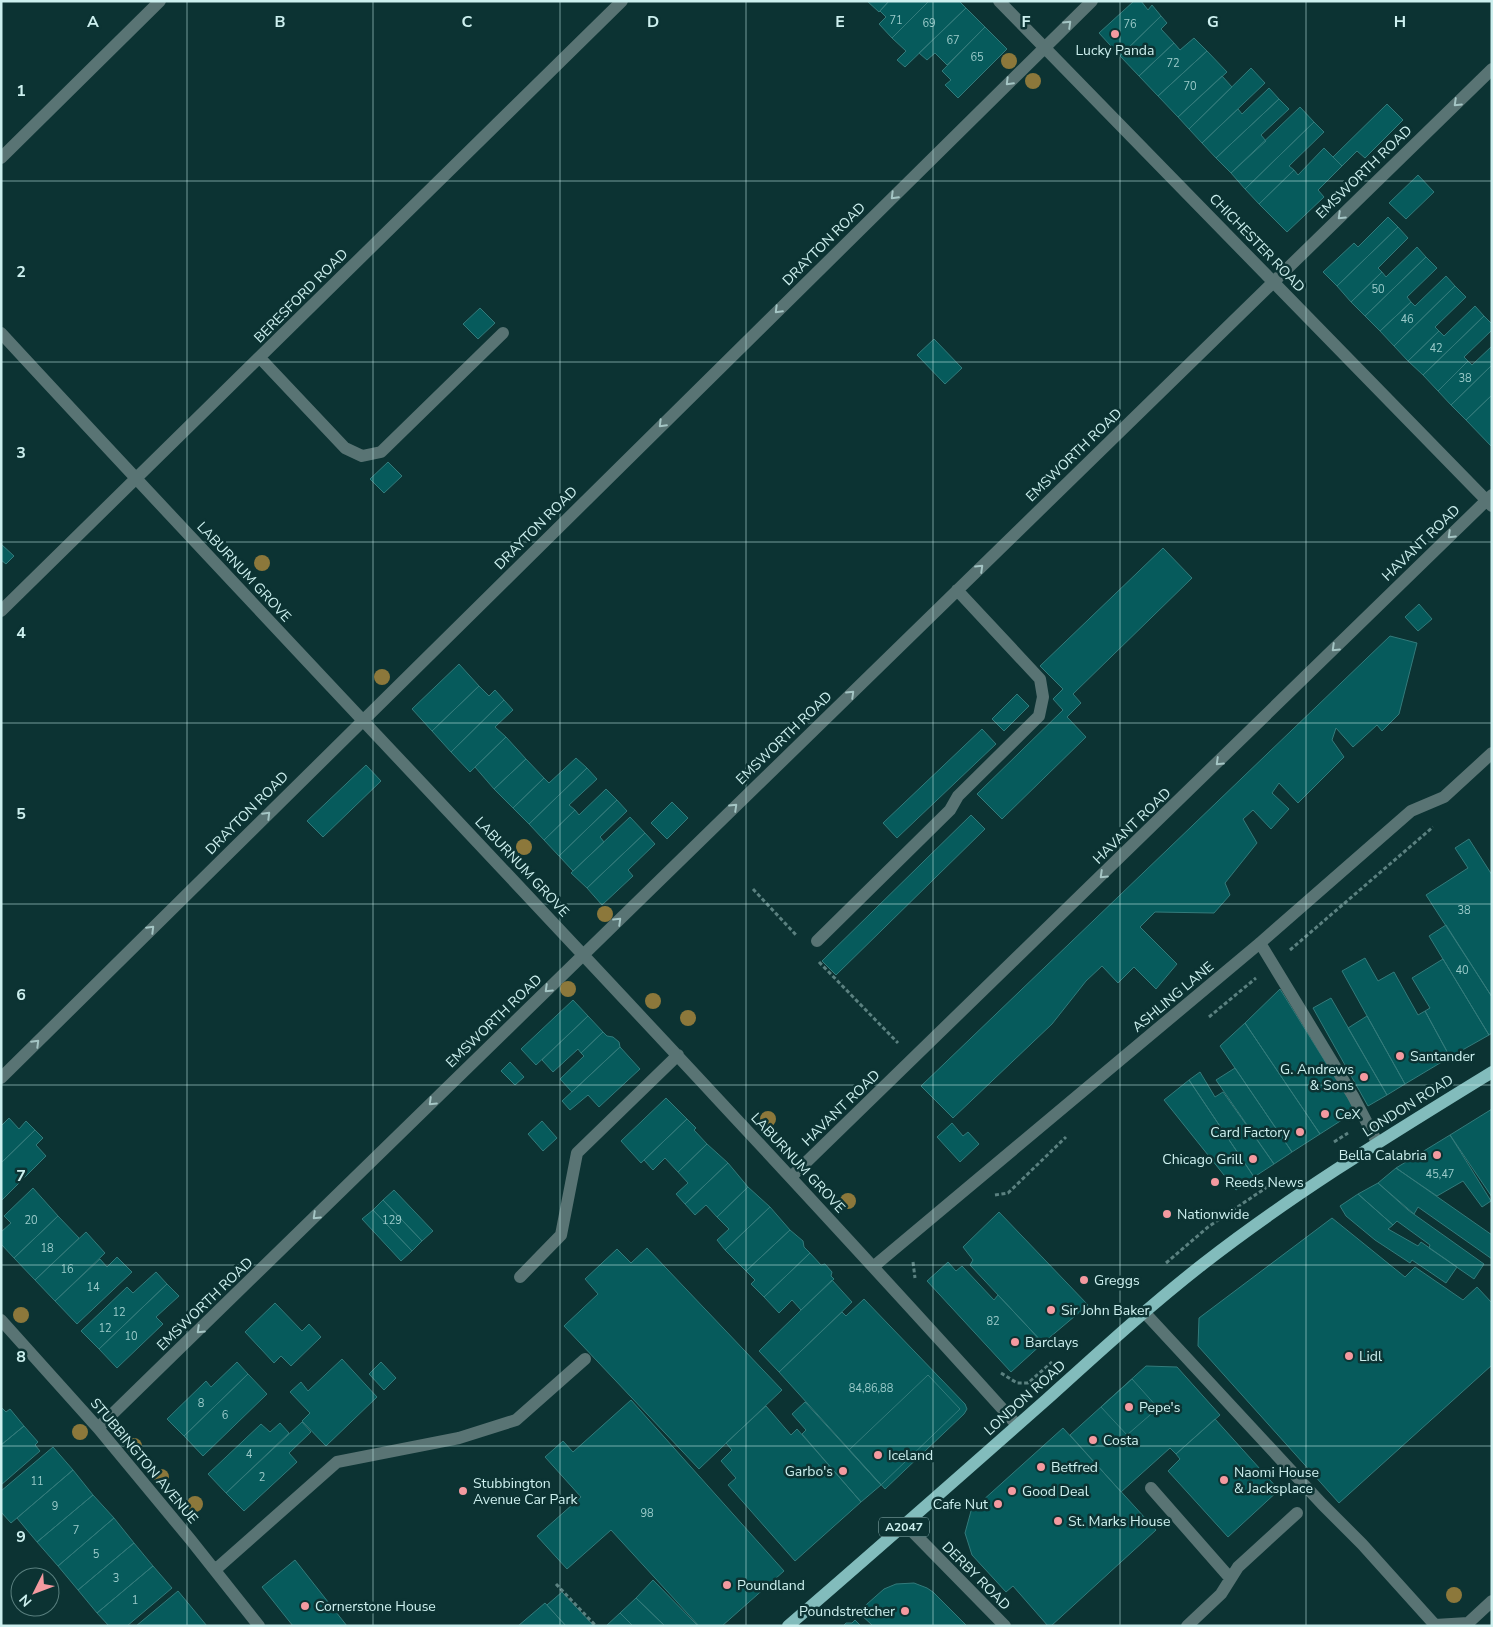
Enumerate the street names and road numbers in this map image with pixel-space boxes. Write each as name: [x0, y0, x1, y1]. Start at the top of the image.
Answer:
street label: EMSWORTH ROAD: [1312, 121, 1416, 223]
street label: CHICHESTER ROAD: [1205, 190, 1309, 296]
street label: DRAYTON ROAD: [778, 198, 870, 290]
street label: BERESFORD ROAD: [250, 245, 352, 347]
street label: EMSWORTH ROAD: [1022, 404, 1126, 506]
street label: DRAYTON ROAD: [490, 482, 582, 574]
street label: HAVANT ROAD: [1378, 501, 1464, 585]
street label: LABURNUM GROVE: [193, 518, 295, 626]
street label: EMSWORTH ROAD: [732, 687, 836, 789]
street label: DRAYTON ROAD: [201, 767, 293, 859]
street label: HAVANT ROAD: [1089, 784, 1175, 868]
street label: LABURNUM GROVE: [471, 813, 573, 921]
street label: ASHLING LANE: [1128, 957, 1218, 1037]
street label: EMSWORTH ROAD: [442, 970, 546, 1072]
street label: HAVANT ROAD: [798, 1066, 884, 1150]
street label: LONDON ROAD: [1359, 1070, 1457, 1142]
street label: LABURNUM GROVE: [747, 1109, 849, 1217]
street label: EMSWORTH ROAD: [153, 1253, 257, 1355]
street label: LONDON ROAD: [980, 1356, 1070, 1440]
street label: STUBBINGTON AVENUE: [86, 1394, 202, 1528]
road number: A2047: [879, 1518, 929, 1536]
street label: DERBY ROAD: [938, 1538, 1014, 1614]

